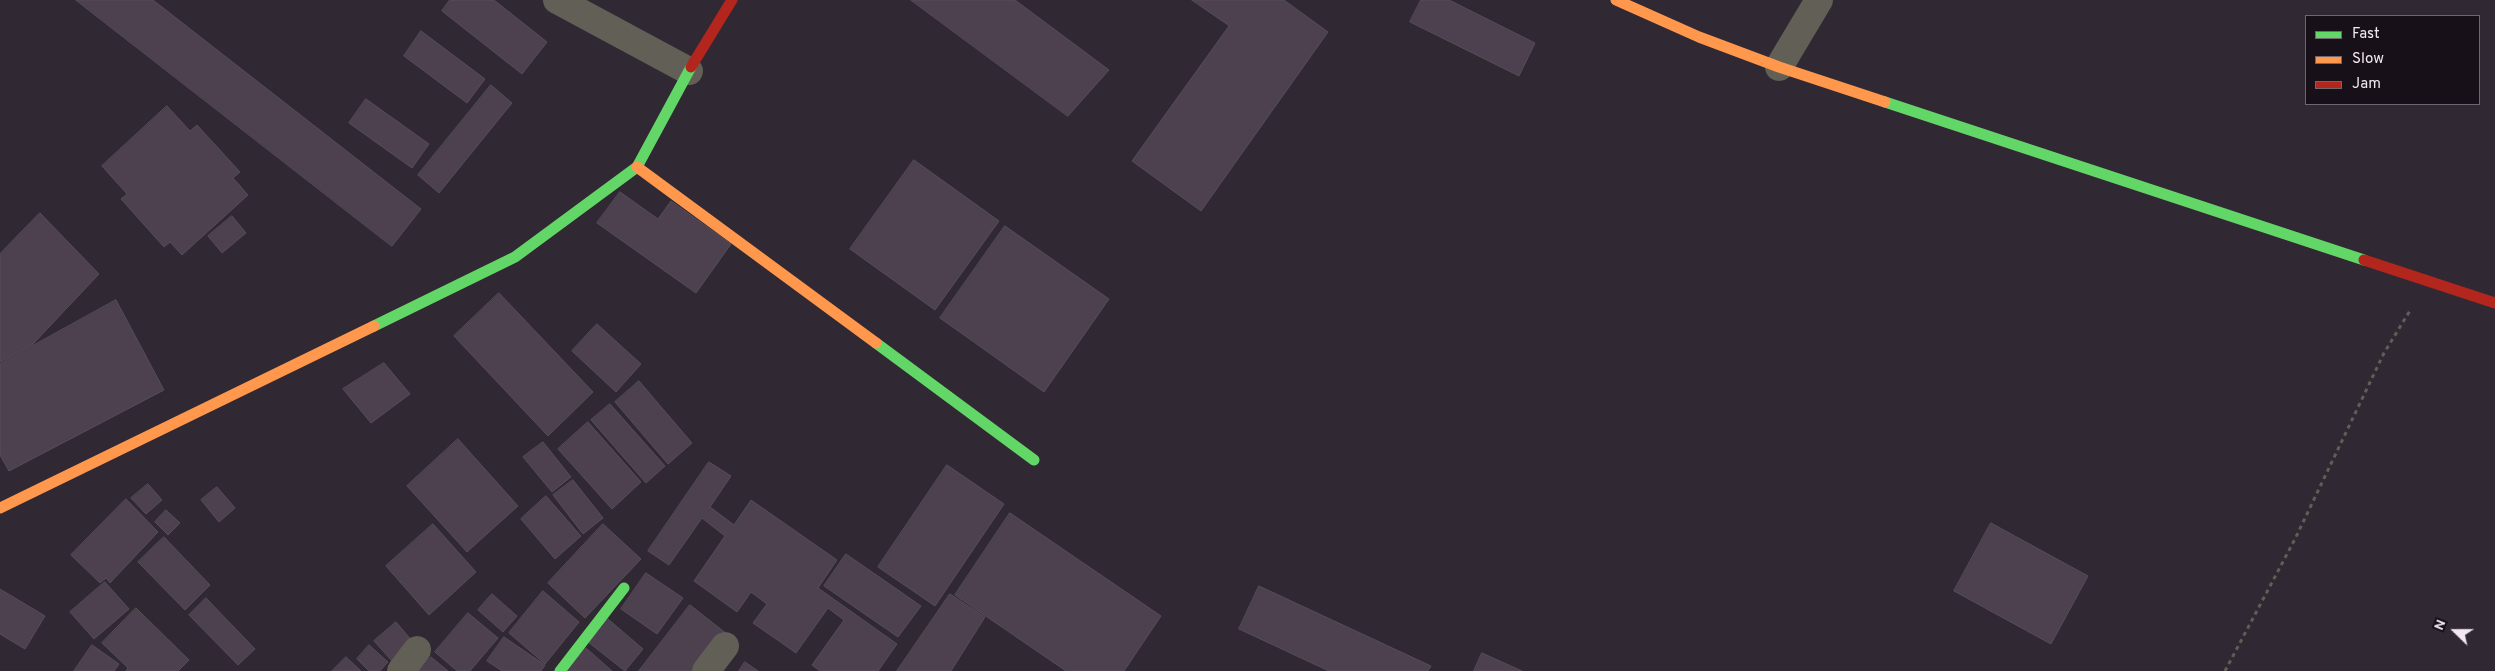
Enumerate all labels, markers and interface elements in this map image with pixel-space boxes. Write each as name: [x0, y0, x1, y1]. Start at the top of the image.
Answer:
legend: [2305, 15, 2480, 105]
text: Fast: [2352, 25, 2380, 44]
text: Slow: [2352, 50, 2384, 69]
text: Jam: [2352, 75, 2381, 94]
north arrow: [2430, 606, 2480, 656]
text: N: [2431, 617, 2450, 633]

